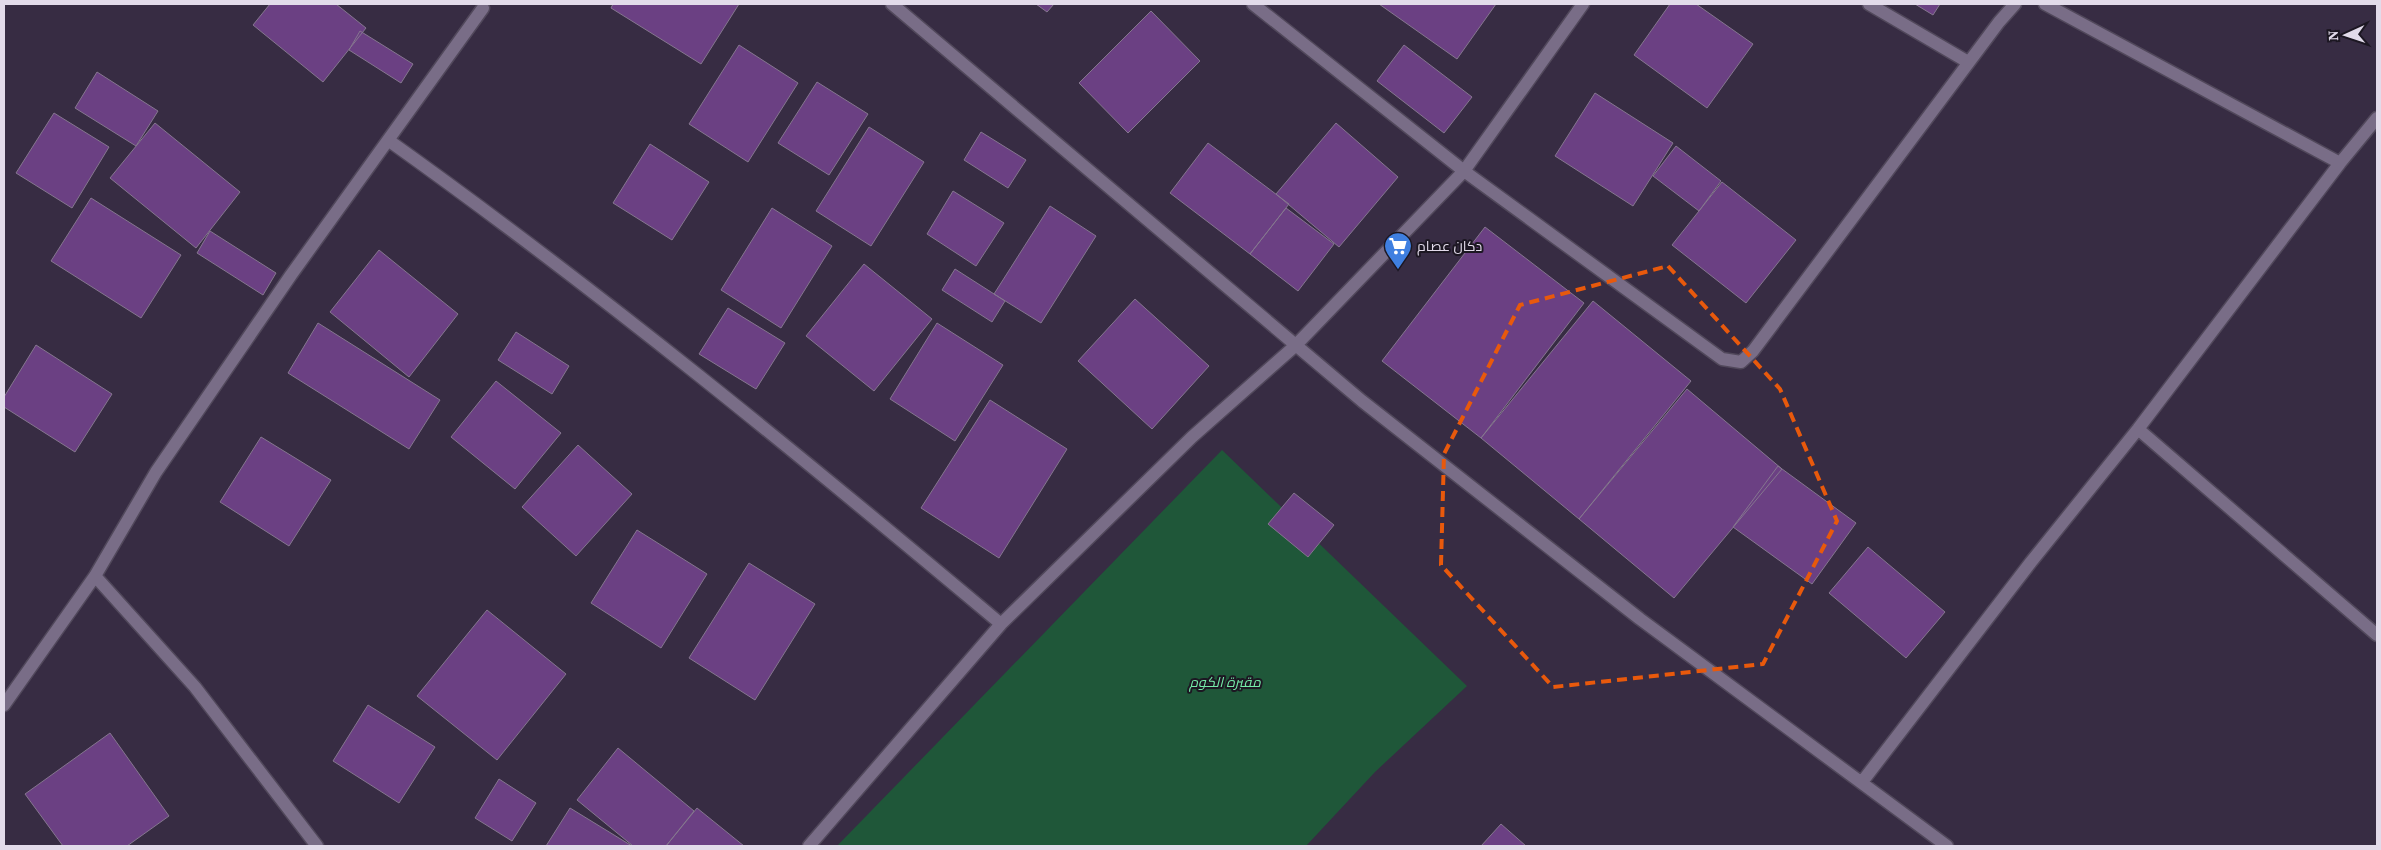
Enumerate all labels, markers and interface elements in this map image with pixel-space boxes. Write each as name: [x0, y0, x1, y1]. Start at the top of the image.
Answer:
north arrow: [2321, 10, 2371, 60]
text: N: [2323, 30, 2343, 41]
supermarket icon: دكان عصام: [1383, 231, 1413, 270]
place label: دكان عصام: [1417, 236, 1482, 256]
park label: مقبرة الكوم: [1188, 672, 1262, 692]

